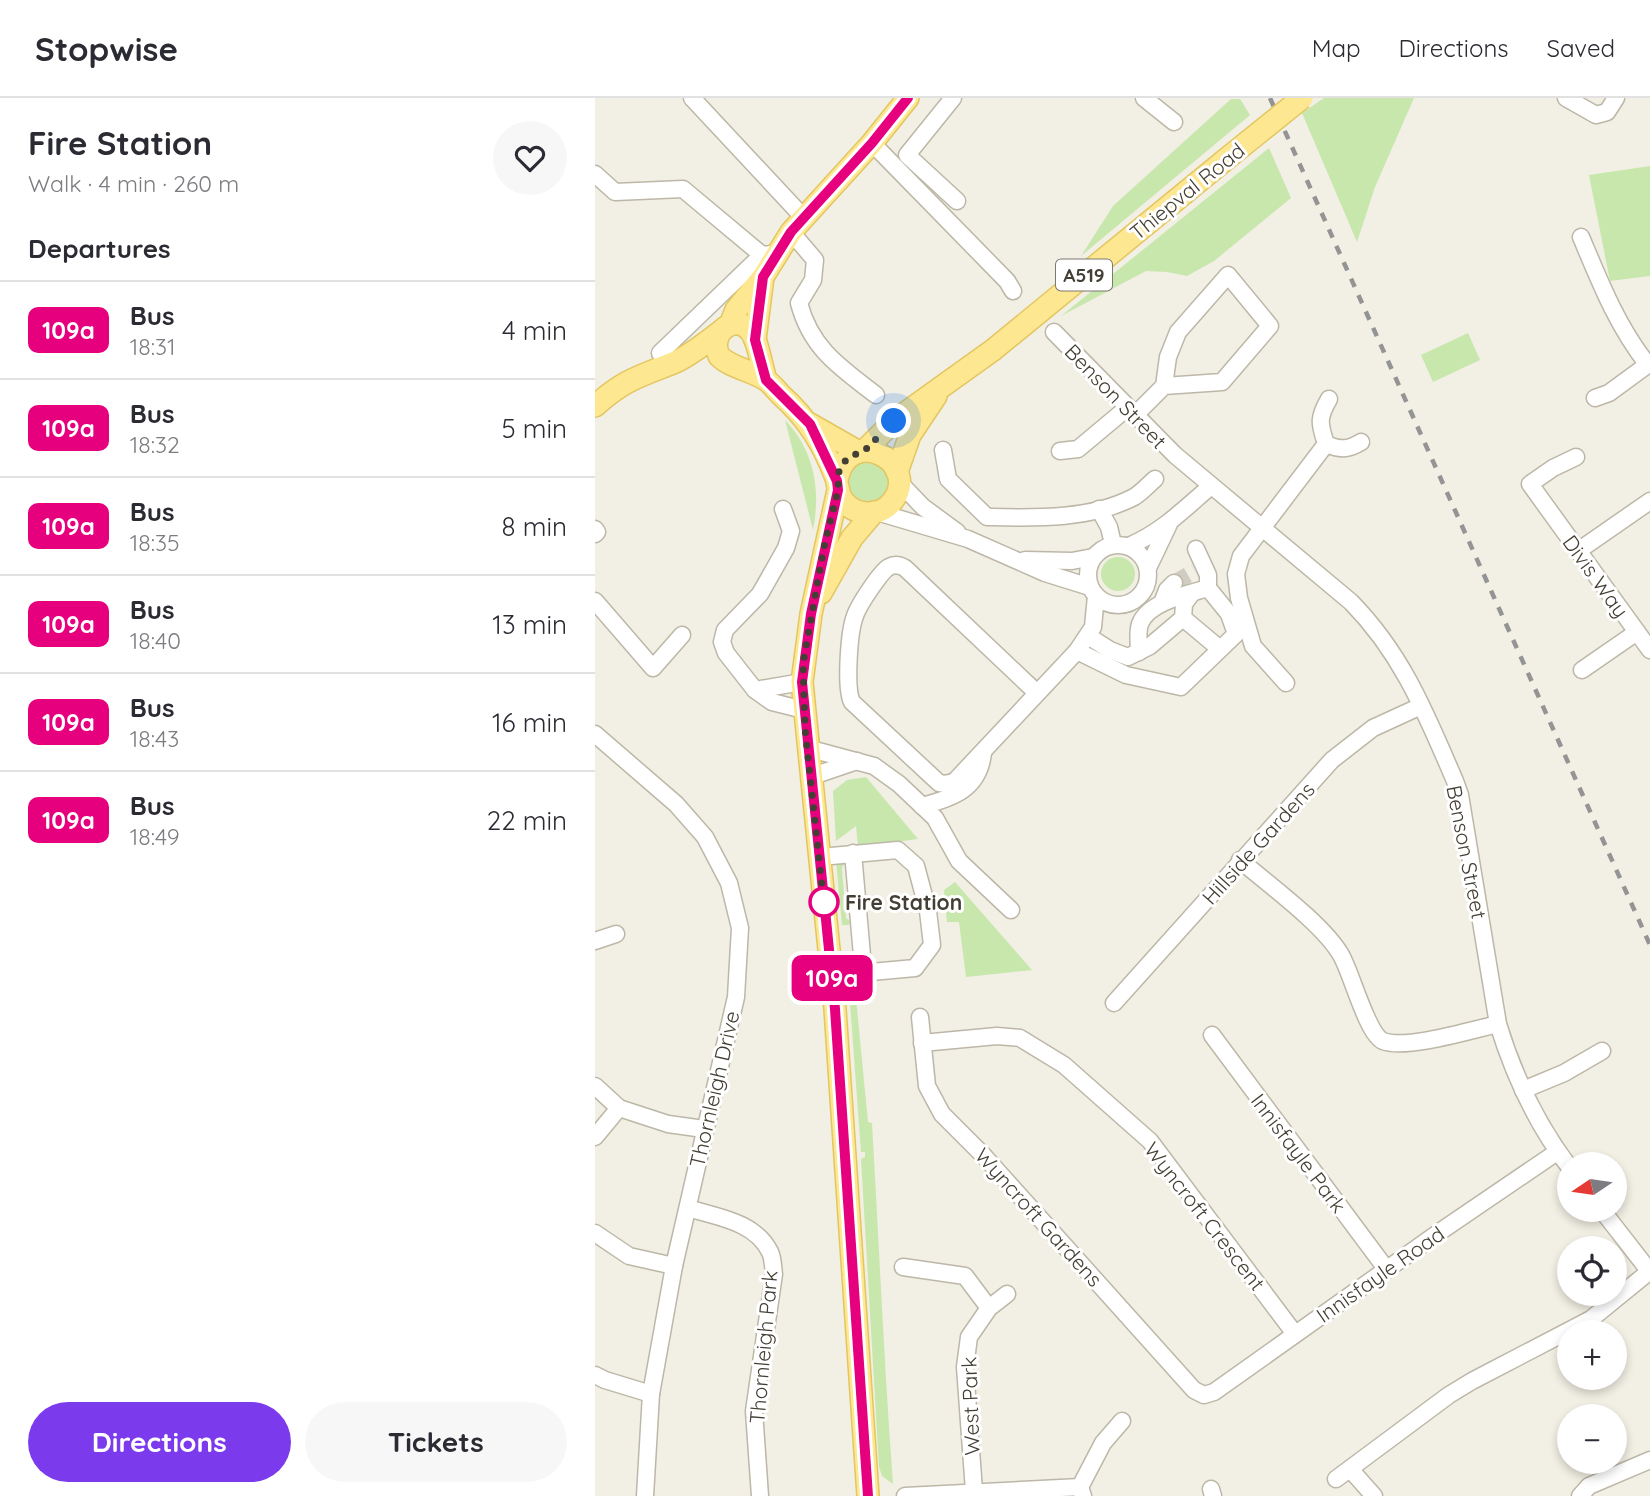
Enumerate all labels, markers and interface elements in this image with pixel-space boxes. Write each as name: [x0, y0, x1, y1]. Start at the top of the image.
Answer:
text: Stopwise: [35, 28, 178, 69]
text: Map: [1312, 33, 1361, 63]
text: Directions: [1399, 33, 1509, 63]
text: Saved: [1547, 33, 1615, 63]
button: heart: [493, 121, 567, 195]
text: Fire Station: [28, 122, 212, 163]
street label: Thiepval Road: [1124, 137, 1250, 245]
text: Walk · 4 min · 260 m: [28, 169, 239, 198]
text: Departures: [28, 232, 171, 265]
road number: A519: [1056, 260, 1112, 290]
text: Bus: [130, 299, 175, 332]
text: 4 min: [502, 314, 567, 347]
text: 109a: [42, 315, 95, 345]
text: 18:31: [130, 332, 176, 361]
street label: Benson Street: [1060, 338, 1172, 454]
text: Bus: [130, 397, 175, 430]
your location: [876, 403, 911, 438]
text: 5 min: [501, 412, 567, 445]
text: 109a: [42, 413, 95, 443]
text: 18:32: [130, 430, 180, 459]
text: Bus: [130, 495, 175, 528]
text: 8 min: [502, 510, 567, 543]
text: 109a: [42, 511, 95, 541]
text: 18:35: [130, 528, 180, 557]
street label: Divis Way: [1557, 530, 1635, 622]
text: Bus: [130, 593, 175, 626]
text: 13 min: [492, 608, 567, 641]
text: 109a: [42, 609, 95, 639]
text: 18:40: [130, 626, 181, 655]
text: Bus: [130, 691, 175, 724]
text: 16 min: [492, 706, 567, 739]
text: 109a: [42, 707, 95, 737]
text: 18:43: [130, 724, 179, 753]
street label: Hillside Gardens: [1196, 776, 1320, 910]
street label: Benson Street: [1441, 783, 1493, 921]
text: Bus: [130, 789, 175, 822]
text: 22 min: [487, 804, 567, 837]
text: 109a: [42, 805, 95, 835]
text: 18:49: [130, 822, 180, 851]
marker: Fire Station: [809, 887, 839, 917]
place label: Fire Station: [845, 889, 962, 915]
line badge: 109a: [783, 955, 881, 1001]
text: 109a: [806, 963, 858, 993]
street label: Thornleigh Drive: [683, 1008, 745, 1170]
street label: Innisfayle Park: [1246, 1088, 1352, 1218]
street label: Wyncroft Crescent: [1139, 1137, 1271, 1295]
street label: Wyncroft Gardens: [970, 1142, 1108, 1292]
north arrow: [1557, 1152, 1627, 1222]
map controls: [1557, 1152, 1627, 1474]
street label: Innisfayle Road: [1311, 1220, 1449, 1328]
button: locate: [1557, 1236, 1627, 1306]
street label: Thornleigh Park: [743, 1269, 783, 1425]
button: +: [1557, 1320, 1627, 1390]
street label: West Park: [955, 1356, 985, 1456]
button: Directions: [28, 1402, 291, 1482]
button: Tickets: [305, 1402, 567, 1482]
button: −: [1557, 1404, 1627, 1474]

